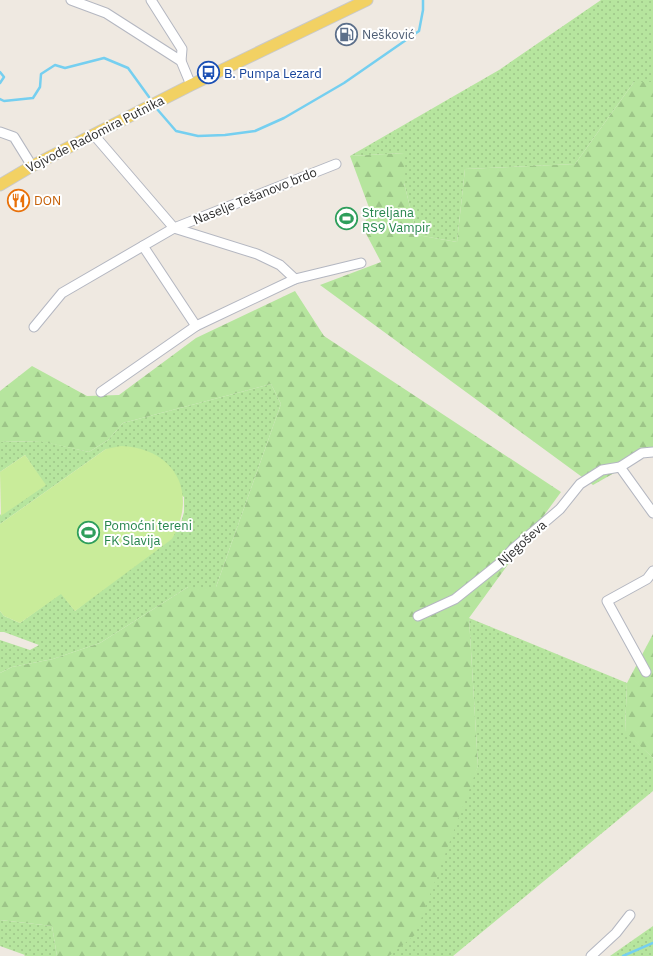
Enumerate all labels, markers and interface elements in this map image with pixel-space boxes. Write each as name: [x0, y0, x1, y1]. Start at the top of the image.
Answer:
fuel station icon: Nešković: [334, 21, 360, 47]
place label: Nešković: [362, 26, 415, 43]
bus stop icon: B. Pumpa Lezard: [196, 60, 222, 86]
place label: B. Pumpa Lezard: [224, 65, 322, 82]
street label: Vojvode Radomira Putnika: [23, 92, 167, 176]
street label: Naselje Tešanovo brdo: [191, 163, 319, 229]
restaurant icon: DON: [6, 187, 32, 213]
place label: DON: [34, 192, 61, 209]
place label: Streljana RS9 Vampir: [362, 204, 430, 236]
sports icon: Streljana RS9 Vampir: [334, 206, 360, 232]
street label: Njegoševa: [494, 516, 550, 569]
place label: Pomoćni tereni FK Slavija: [104, 517, 192, 549]
sports icon: Pomoćni tereni FK Slavija: [75, 519, 101, 545]

